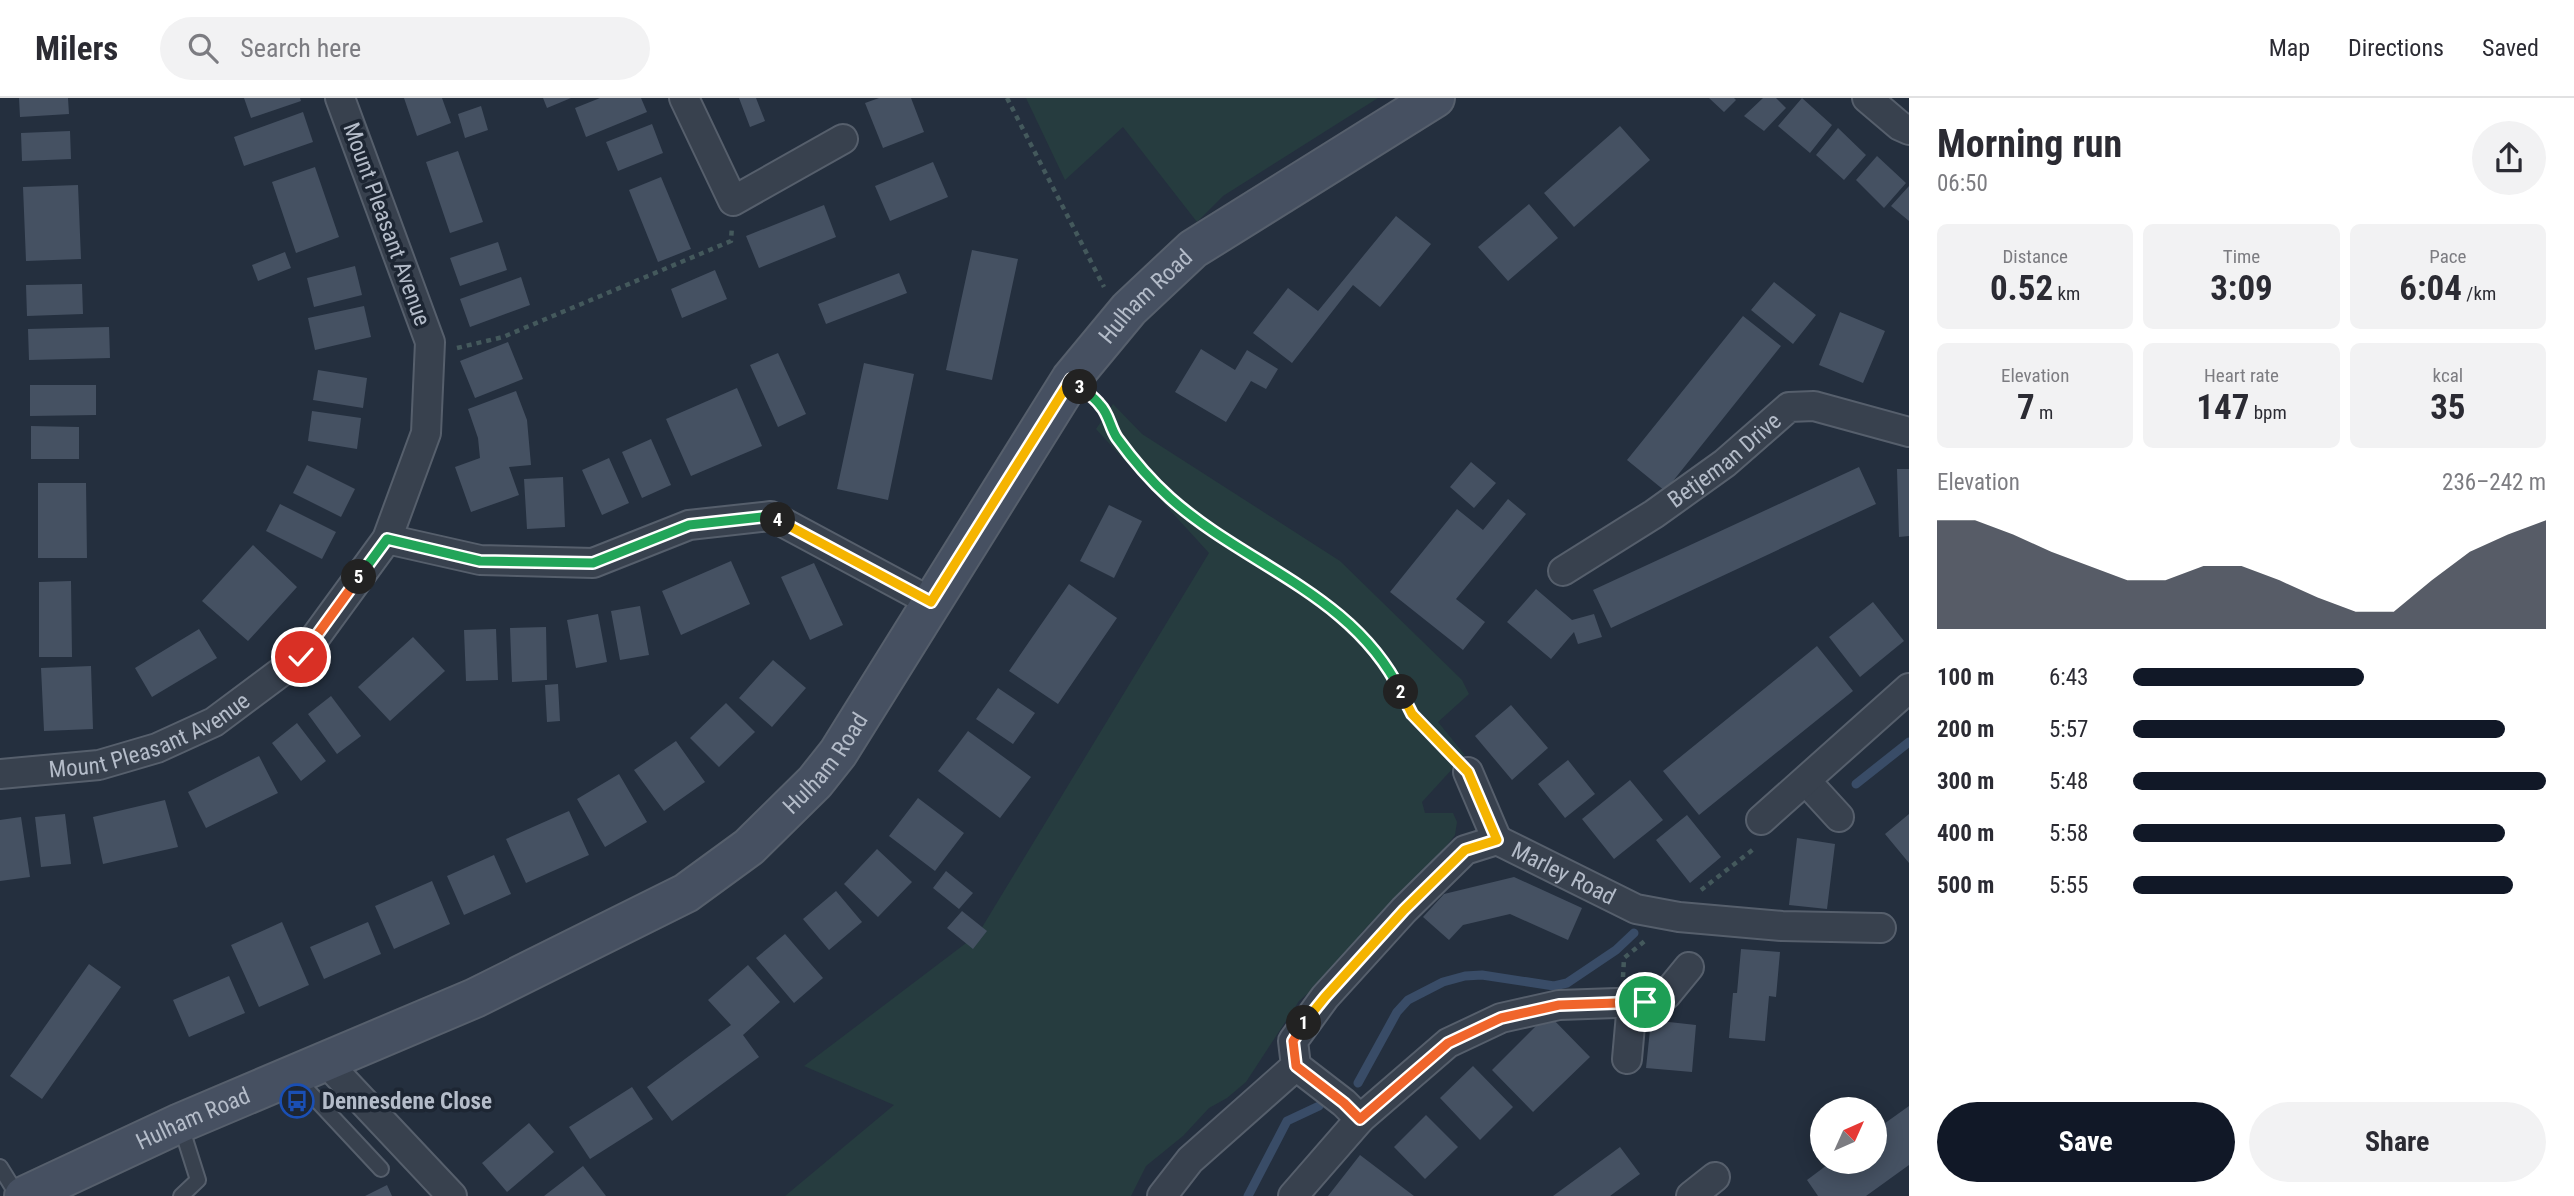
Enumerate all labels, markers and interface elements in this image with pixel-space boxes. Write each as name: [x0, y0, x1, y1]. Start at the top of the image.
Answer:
search box: [160, 17, 650, 80]
text: Milers: [35, 29, 118, 68]
icon: search: [184, 29, 222, 67]
text: Search here: [240, 33, 361, 63]
text: Map: [2269, 34, 2310, 62]
text: Directions: [2348, 34, 2444, 62]
text: Saved: [2482, 34, 2539, 62]
street label: Mount Pleasant Avenue: [337, 119, 436, 329]
button: share: [2472, 121, 2546, 195]
text: Morning run: [1937, 122, 2122, 166]
text: 06:50: [1937, 170, 1988, 197]
street label: Hulham Road: [1093, 244, 1198, 349]
text: Distance: [2002, 245, 2068, 268]
text: Time: [2223, 245, 2260, 268]
text: Pace: [2429, 245, 2466, 268]
text: 0.52: [1990, 268, 2053, 309]
text: 3:09: [2210, 268, 2273, 309]
text: 6:04: [2399, 268, 2462, 309]
text: km: [2053, 282, 2080, 305]
text: /km: [2462, 282, 2496, 305]
text: Elevation: [2001, 364, 2069, 387]
text: Heart rate: [2204, 364, 2279, 387]
text: kcal: [2433, 364, 2463, 387]
pin: 3: [1062, 370, 1098, 404]
text: 3: [1075, 375, 1084, 398]
text: 7: [2017, 387, 2035, 428]
text: 147: [2196, 387, 2249, 428]
text: 35: [2430, 387, 2466, 428]
text: m: [2035, 401, 2053, 424]
text: bpm: [2249, 401, 2287, 424]
street label: Betjeman Drive: [1663, 407, 1787, 514]
text: Elevation: [1937, 469, 2020, 496]
text: 236–242 m: [2442, 469, 2546, 496]
pin: 4: [760, 502, 796, 538]
text: 4: [773, 508, 782, 531]
pin: 5: [342, 560, 376, 594]
text: 5: [354, 565, 363, 588]
pin: [271, 627, 331, 687]
icon: check: [282, 638, 320, 676]
text: 100 m: [1937, 664, 1994, 691]
text: 6:43: [2049, 664, 2088, 691]
pin: 2: [1384, 674, 1418, 710]
text: 2: [1396, 680, 1405, 703]
street label: Mount Pleasant Avenue: [48, 687, 255, 784]
street label: Hulham Road: [778, 708, 874, 820]
text: 200 m: [1937, 716, 1994, 743]
text: 5:57: [2049, 716, 2088, 743]
text: 300 m: [1937, 768, 1994, 795]
text: 5:48: [2049, 768, 2088, 795]
text: 400 m: [1937, 820, 1994, 847]
text: 5:58: [2049, 820, 2088, 847]
street label: Marley Road: [1507, 836, 1620, 911]
text: 500 m: [1937, 872, 1994, 899]
text: 5:55: [2049, 872, 2088, 899]
pin: [1615, 972, 1675, 1032]
icon: arrive: [1626, 983, 1664, 1021]
pin: 1: [1286, 1006, 1322, 1040]
text: 1: [1299, 1011, 1308, 1034]
street label: Hulham Road: [132, 1082, 254, 1156]
bus stop icon: Dennesdene Close: [278, 1082, 316, 1120]
place label: Dennesdene Close: [322, 1088, 492, 1115]
north arrow: [1810, 1097, 1886, 1174]
map controls: [1810, 1097, 1887, 1174]
button: Save: [1937, 1102, 2235, 1182]
button: Share: [2249, 1102, 2546, 1182]

